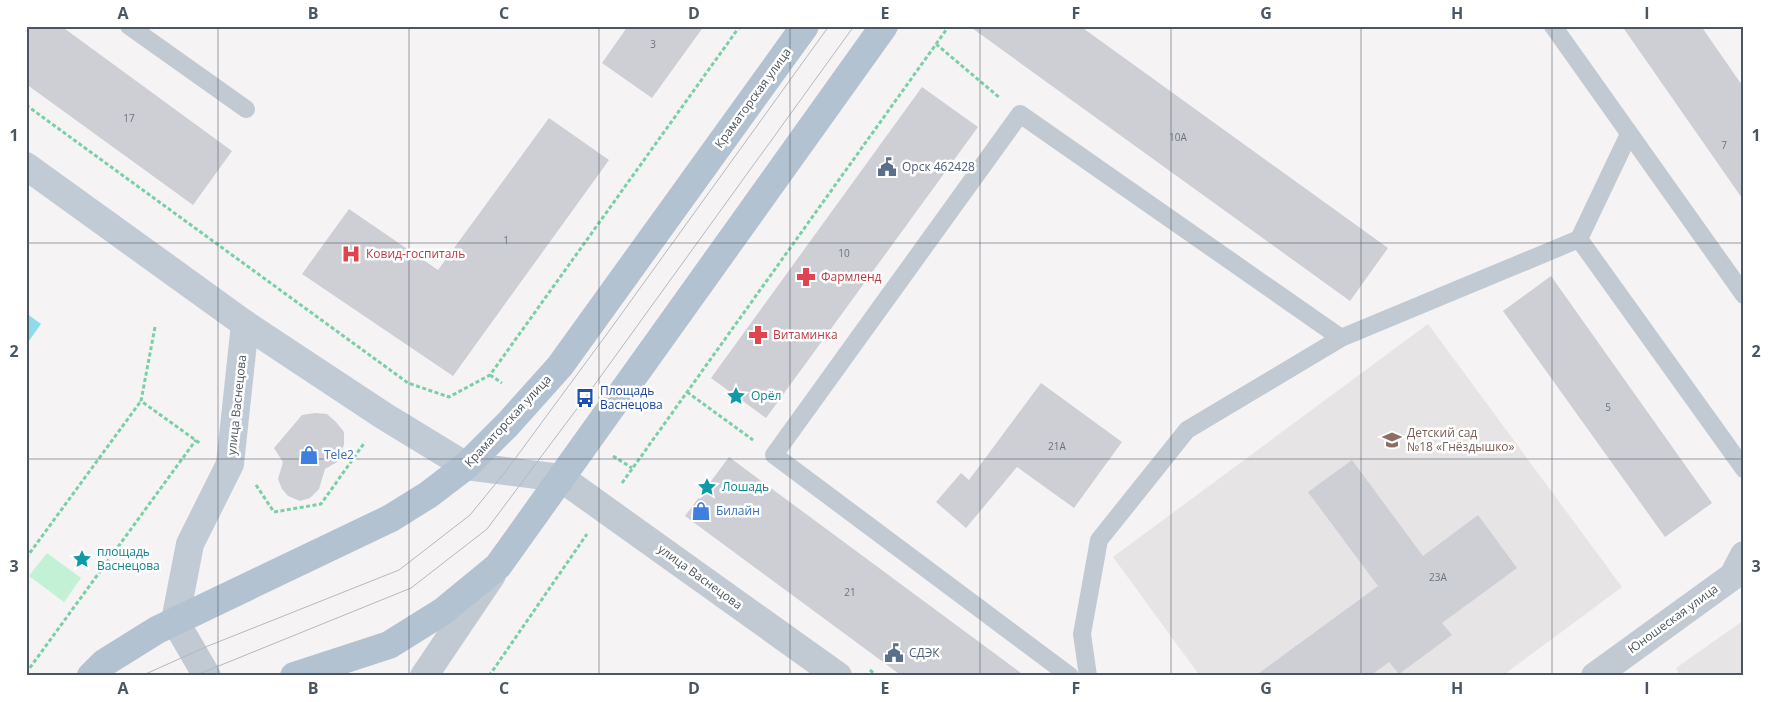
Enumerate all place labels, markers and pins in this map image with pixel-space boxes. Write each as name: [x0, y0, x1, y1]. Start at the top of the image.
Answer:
public building icon: Орск 462428: [876, 156, 898, 178]
place label: Орск 462428: [902, 158, 975, 175]
hospital icon: Ковид-госпиталь: [340, 243, 362, 265]
place label: Ковид-госпиталь: [366, 245, 465, 262]
pharmacy icon: Фармленд: [795, 266, 817, 288]
place label: Фармленд: [821, 268, 882, 285]
pharmacy icon: Витаминка: [747, 324, 769, 346]
place label: Витаминка: [773, 326, 838, 343]
place label: Площадь Васнецова: [600, 382, 663, 413]
place icon: Орёл: [725, 385, 747, 407]
bus stop icon: Площадь Васнецова: [574, 387, 596, 409]
place label: Орёл: [751, 387, 781, 404]
place label: Детский сад №18 «Гнёздышко»: [1407, 424, 1515, 455]
school or university icon: Детский сад №18 «Гнёздышко»: [1381, 429, 1403, 451]
shop icon: Tele2: [298, 444, 320, 466]
place label: Tele2: [324, 446, 354, 463]
place icon: Лошадь: [696, 476, 718, 498]
place label: Лошадь: [722, 478, 769, 495]
shop icon: Билайн: [690, 500, 712, 522]
place label: Билайн: [716, 502, 760, 519]
place label: площадь Васнецова: [97, 543, 160, 574]
place icon: площадь Васнецова: [71, 548, 93, 570]
public building icon: СДЭК: [883, 642, 905, 664]
place label: СДЭК: [909, 644, 940, 661]

